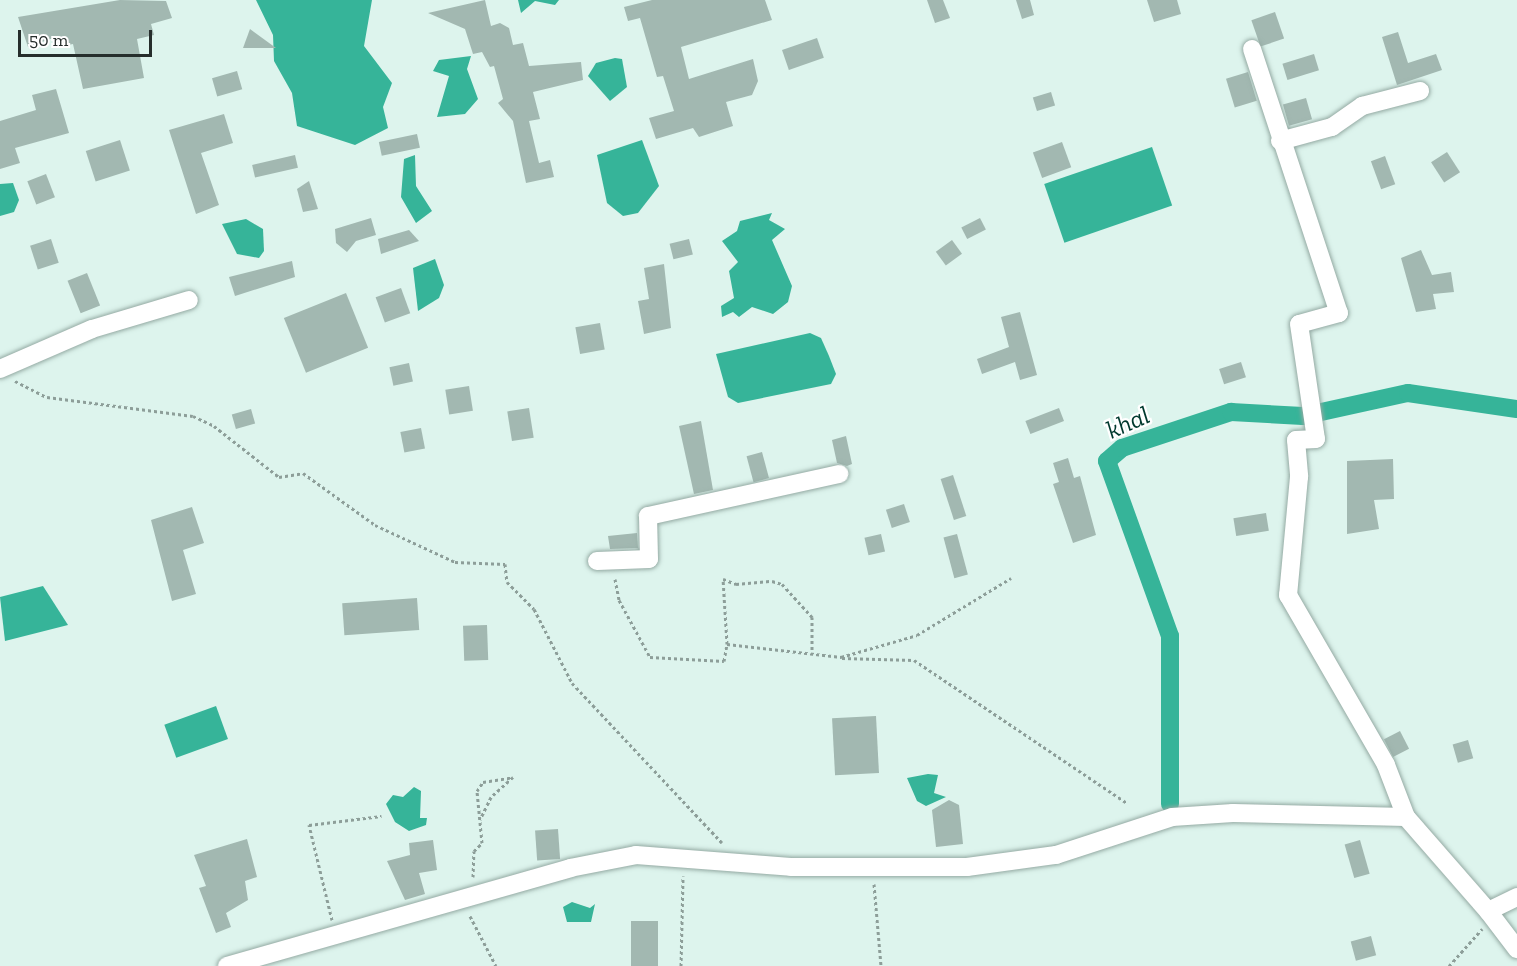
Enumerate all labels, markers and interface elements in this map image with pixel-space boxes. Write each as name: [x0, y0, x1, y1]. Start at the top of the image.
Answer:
scale bar: [21, 18, 154, 56]
text: 50 m: [29, 29, 68, 51]
water label: khal: [1102, 400, 1154, 446]

